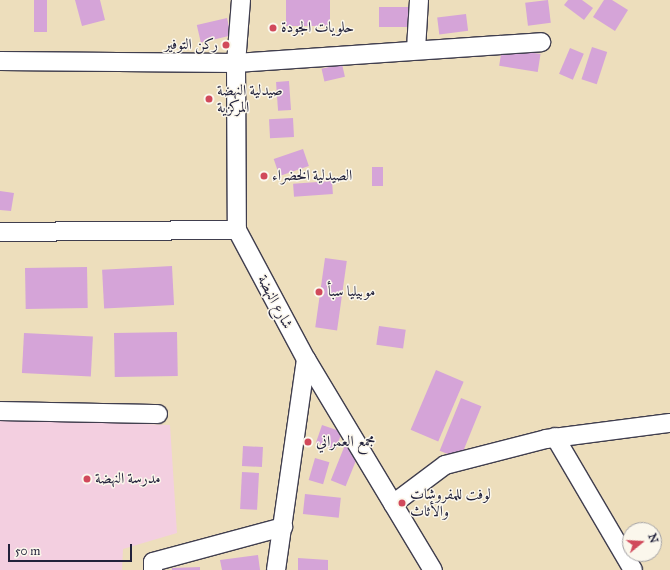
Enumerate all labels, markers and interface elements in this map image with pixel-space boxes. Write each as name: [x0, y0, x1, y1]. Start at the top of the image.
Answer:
place label: حلويات الجودة: [281, 19, 354, 37]
marker: حلويات الجودة: [268, 23, 278, 33]
place label: ركن التوفير: [164, 36, 218, 54]
marker: ركن التوفير: [221, 40, 231, 50]
place label: صيدلية النهضة المركزية: [217, 81, 283, 116]
marker: صيدلية النهضة المركزية: [204, 94, 214, 104]
place label: الصيدلية الخضراء: [272, 167, 352, 185]
marker: الصيدلية الخضراء: [259, 171, 269, 181]
street label: شارع النهضة: [253, 272, 297, 332]
place label: موبيليا سبأ: [327, 283, 375, 301]
marker: موبيليا سبأ: [314, 287, 324, 297]
place label: مجمع العمراني: [316, 433, 375, 451]
marker: مجمع العمراني: [303, 437, 313, 447]
place label: مدرسة النهضة: [95, 470, 161, 488]
marker: مدرسة النهضة: [82, 474, 92, 484]
place label: لوفت للمفروشات والأثاث: [410, 485, 491, 520]
marker: لوفت للمفروشات والأثاث: [397, 498, 407, 508]
north arrow: [622, 522, 662, 562]
text: N: [645, 532, 661, 545]
scale bar: [10, 536, 134, 562]
text: 50 m: [15, 544, 40, 558]

